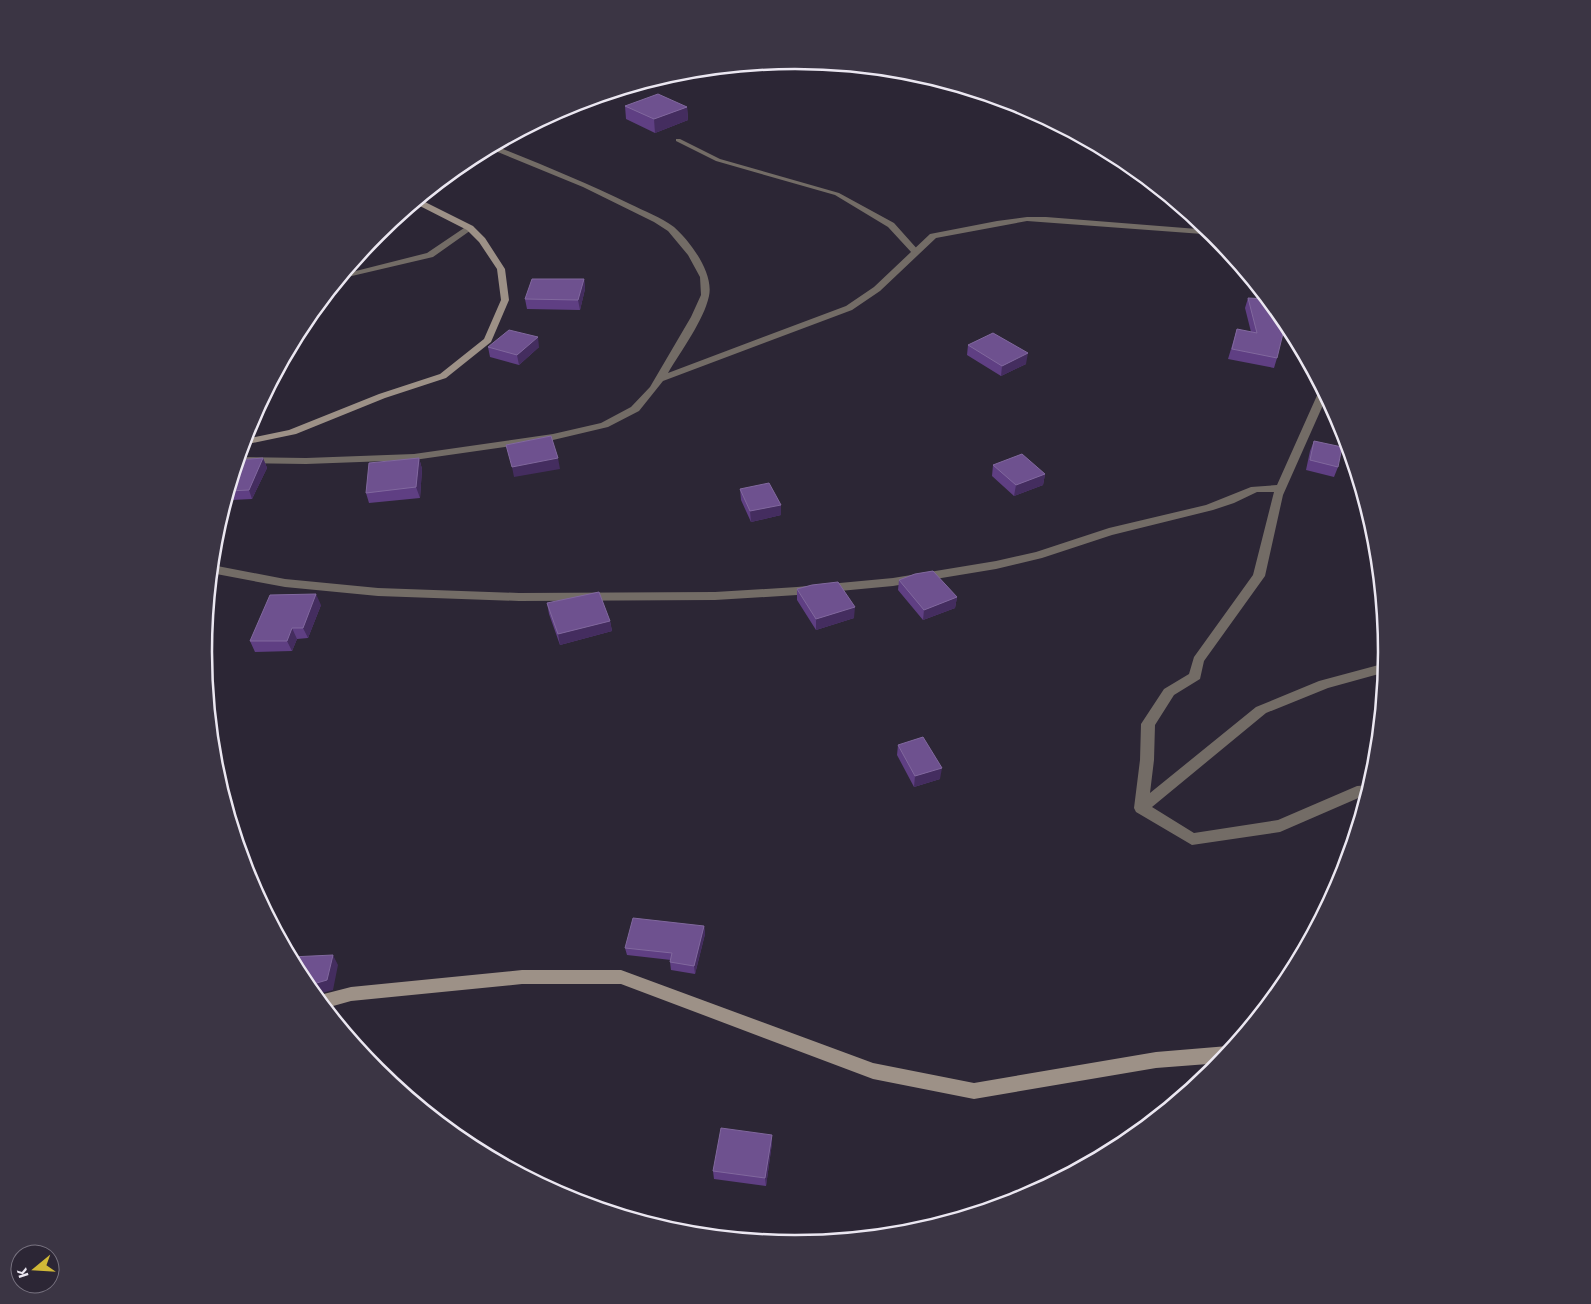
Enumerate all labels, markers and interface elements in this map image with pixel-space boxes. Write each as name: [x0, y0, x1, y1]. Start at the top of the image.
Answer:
north arrow: [10, 1244, 60, 1294]
text: K: [13, 1265, 33, 1280]

